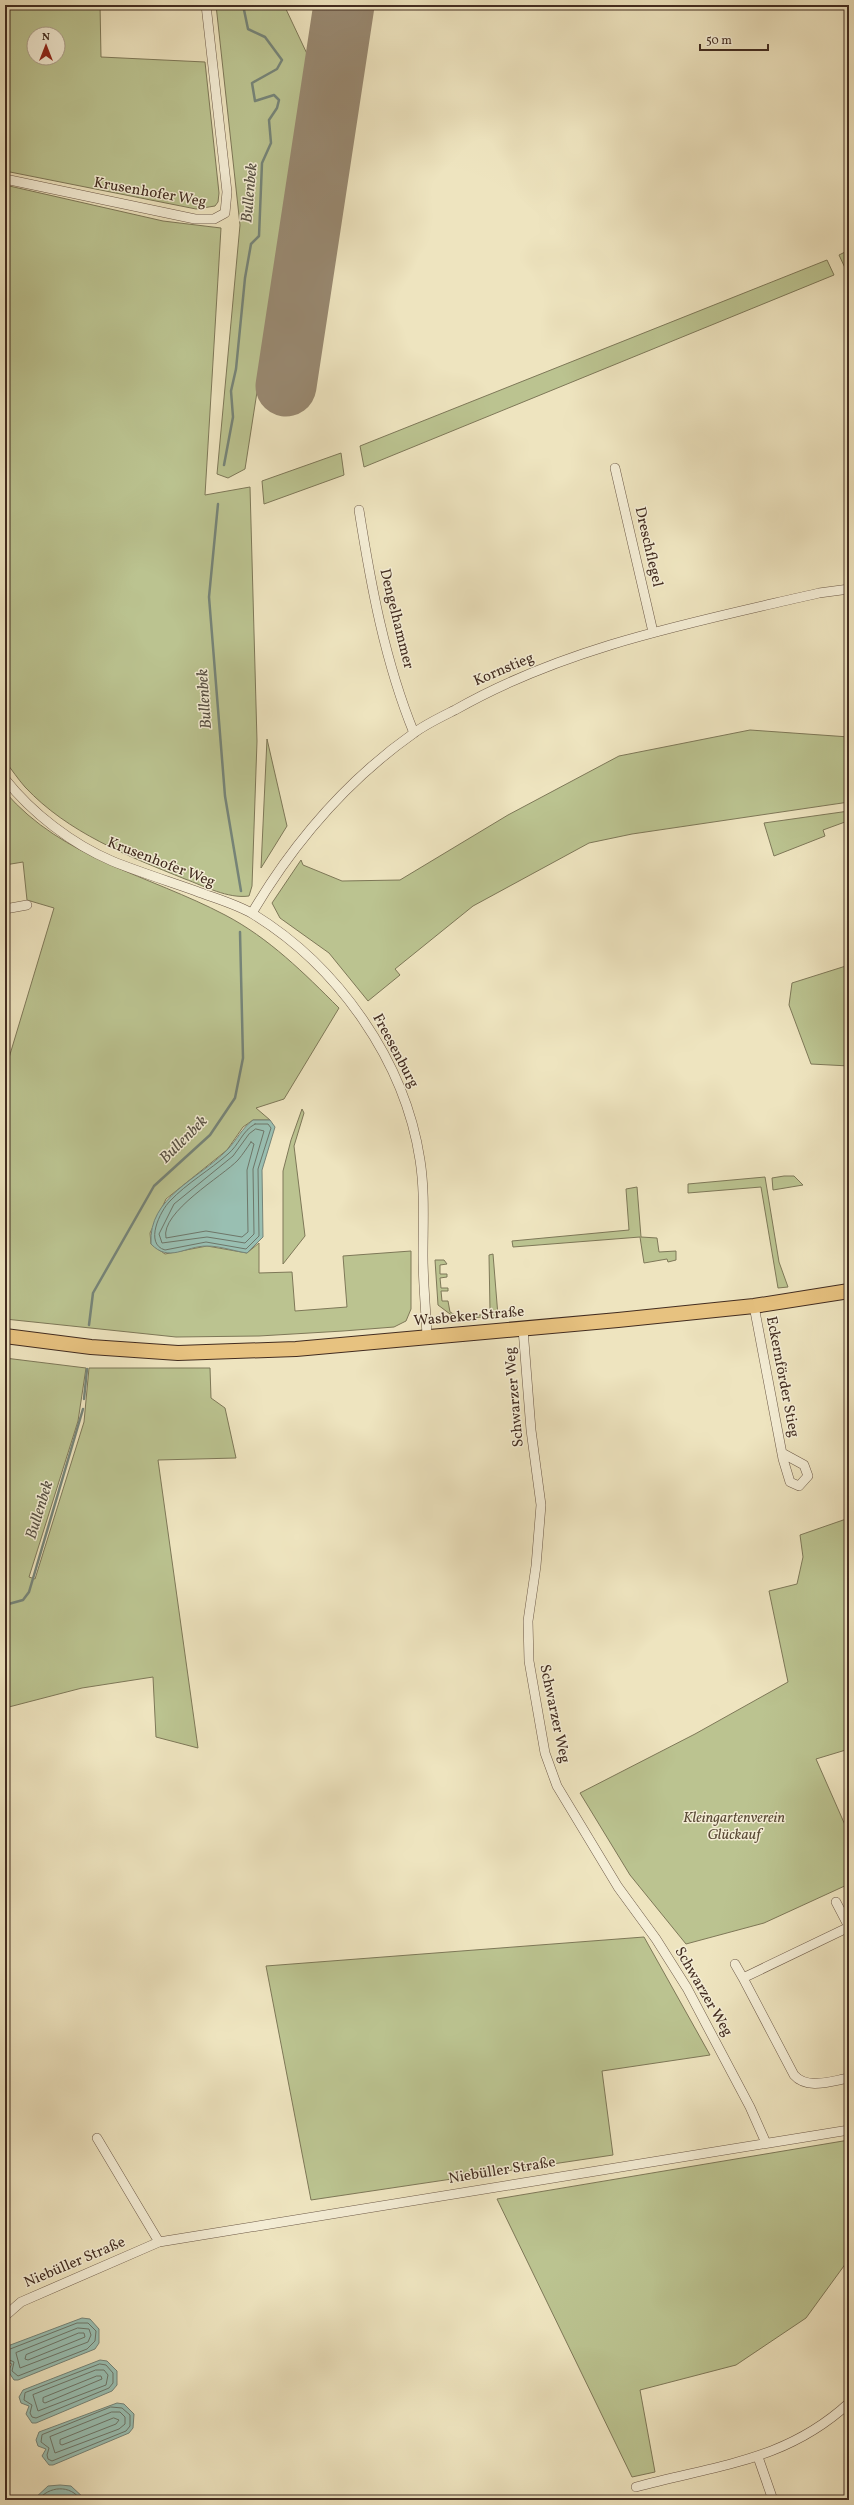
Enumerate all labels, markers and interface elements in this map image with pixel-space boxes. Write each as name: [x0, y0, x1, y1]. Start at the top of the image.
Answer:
north arrow: [26, 26, 66, 66]
scale bar: [700, 26, 768, 52]
text: N: [42, 30, 50, 45]
text: 50 m: [706, 33, 732, 49]
water label: Bullenbek: [236, 161, 264, 224]
street label: Krusenhofer Weg: [92, 173, 208, 213]
street label: Dreschflegel: [629, 505, 667, 589]
street label: Dengelhammer: [373, 567, 419, 671]
street label: Kornstieg: [471, 648, 538, 692]
water label: Bullenbek: [192, 668, 218, 730]
street label: Krusenhofer Weg: [104, 833, 218, 893]
street label: Freesenburg: [367, 1010, 424, 1092]
water label: Bullenbek: [155, 1111, 213, 1169]
street label: Wasbeker Straße: [413, 1302, 525, 1332]
street label: Eckernförder Stieg: [760, 1315, 804, 1440]
street label: Schwarzer Weg: [500, 1346, 530, 1448]
water label: Bullenbek: [21, 1477, 59, 1542]
street label: Schwarzer Weg: [533, 1663, 575, 1766]
park label: Kleingartenverein Glückauf: [683, 1808, 785, 1846]
street label: Schwarzer Weg: [669, 1943, 737, 2041]
street label: Niebüller Straße: [447, 2152, 557, 2190]
street label: Niebüller Straße: [21, 2232, 129, 2294]

